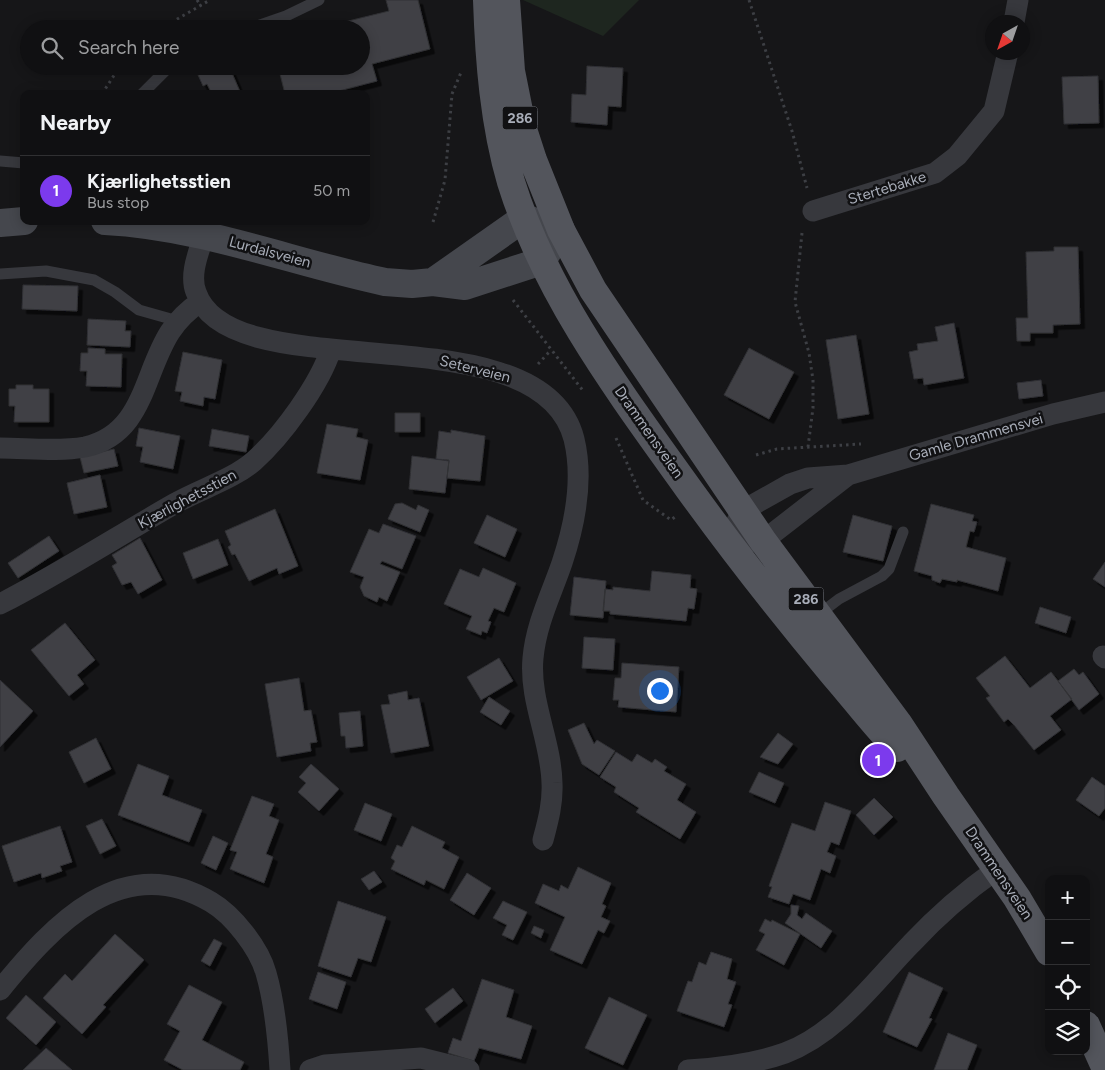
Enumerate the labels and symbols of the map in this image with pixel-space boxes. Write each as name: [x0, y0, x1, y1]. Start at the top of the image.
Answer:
north arrow: [985, 15, 1030, 60]
road number: 286: [502, 106, 538, 130]
street label: Stertebakke: [846, 168, 928, 208]
street label: Lurdalsveien: [227, 232, 313, 272]
street label: Seterveien: [438, 352, 512, 386]
street label: Drammensveien: [611, 383, 687, 481]
street label: Gamle Drammensvei: [907, 409, 1045, 465]
street label: Kjærlighetsstien: [135, 465, 239, 533]
road number: 286: [788, 588, 824, 610]
your location: [647, 678, 673, 704]
pin: 1: [862, 741, 894, 779]
street label: Drammensveien: [961, 823, 1037, 923]

